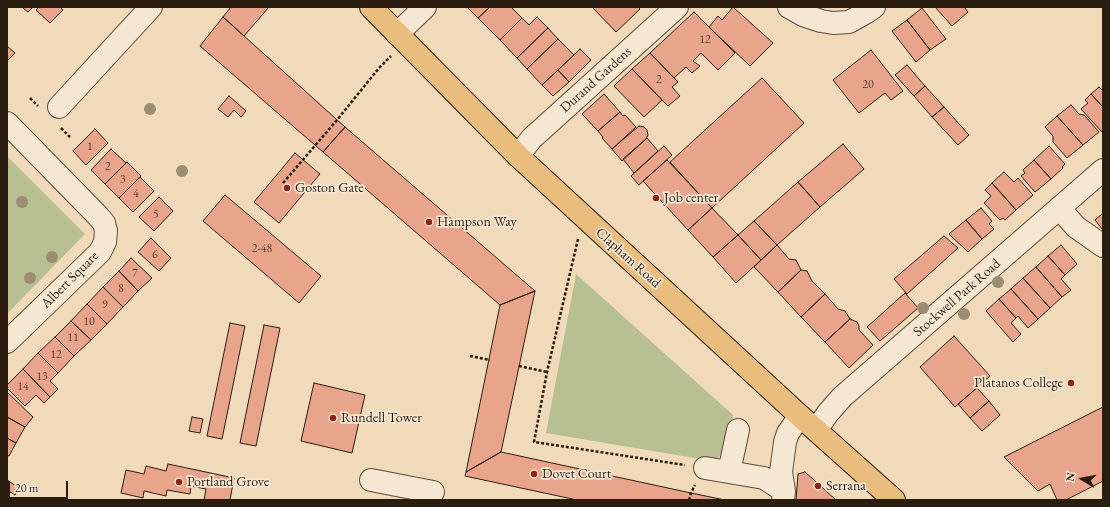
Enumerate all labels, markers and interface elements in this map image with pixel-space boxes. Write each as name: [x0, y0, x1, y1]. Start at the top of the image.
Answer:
house number: 12: [699, 33, 711, 47]
street label: Durand Gardens: [557, 44, 635, 116]
house number: 2: [656, 73, 662, 87]
house number: 20: [862, 78, 874, 92]
house number: 1: [87, 140, 93, 154]
house number: 2: [105, 160, 111, 174]
house number: 3: [120, 173, 126, 187]
place label: Goston Gate: [295, 180, 364, 196]
marker: Goston Gate: [282, 183, 292, 193]
house number: 4: [133, 187, 139, 201]
place label: Job center: [664, 190, 719, 206]
marker: Job center: [651, 193, 661, 203]
house number: 5: [153, 207, 159, 221]
place label: Hampson Way: [437, 214, 517, 230]
marker: Hampson Way: [424, 217, 434, 227]
street label: Clapham Road: [592, 224, 664, 292]
house number: 2-48: [252, 242, 272, 256]
street label: Albert Square: [38, 248, 102, 312]
house number: 6: [152, 248, 158, 262]
street label: Stockwell Park Road: [910, 255, 1004, 341]
house number: 7: [132, 267, 138, 281]
house number: 8: [118, 282, 124, 296]
house number: 9: [102, 298, 108, 312]
house number: 10: [83, 315, 95, 329]
house number: 11: [67, 331, 79, 345]
house number: 12: [50, 348, 62, 362]
house number: 13: [36, 370, 48, 384]
place label: Platanos College: [974, 375, 1063, 391]
marker: Platanos College: [1066, 378, 1076, 388]
house number: 14: [17, 380, 29, 394]
place label: Rundell Tower: [341, 410, 422, 426]
marker: Rundell Tower: [328, 413, 338, 423]
north arrow: [1062, 459, 1102, 499]
place label: Dovet Court: [542, 466, 611, 482]
marker: Dovet Court: [529, 469, 539, 479]
text: N: [1063, 471, 1078, 483]
scale bar: [10, 473, 70, 499]
place label: Portland Grove: [187, 474, 269, 490]
marker: Portland Grove: [174, 477, 184, 487]
place label: Serrana: [826, 478, 866, 494]
text: 20 m: [15, 480, 38, 496]
marker: Serrana: [813, 481, 823, 491]

